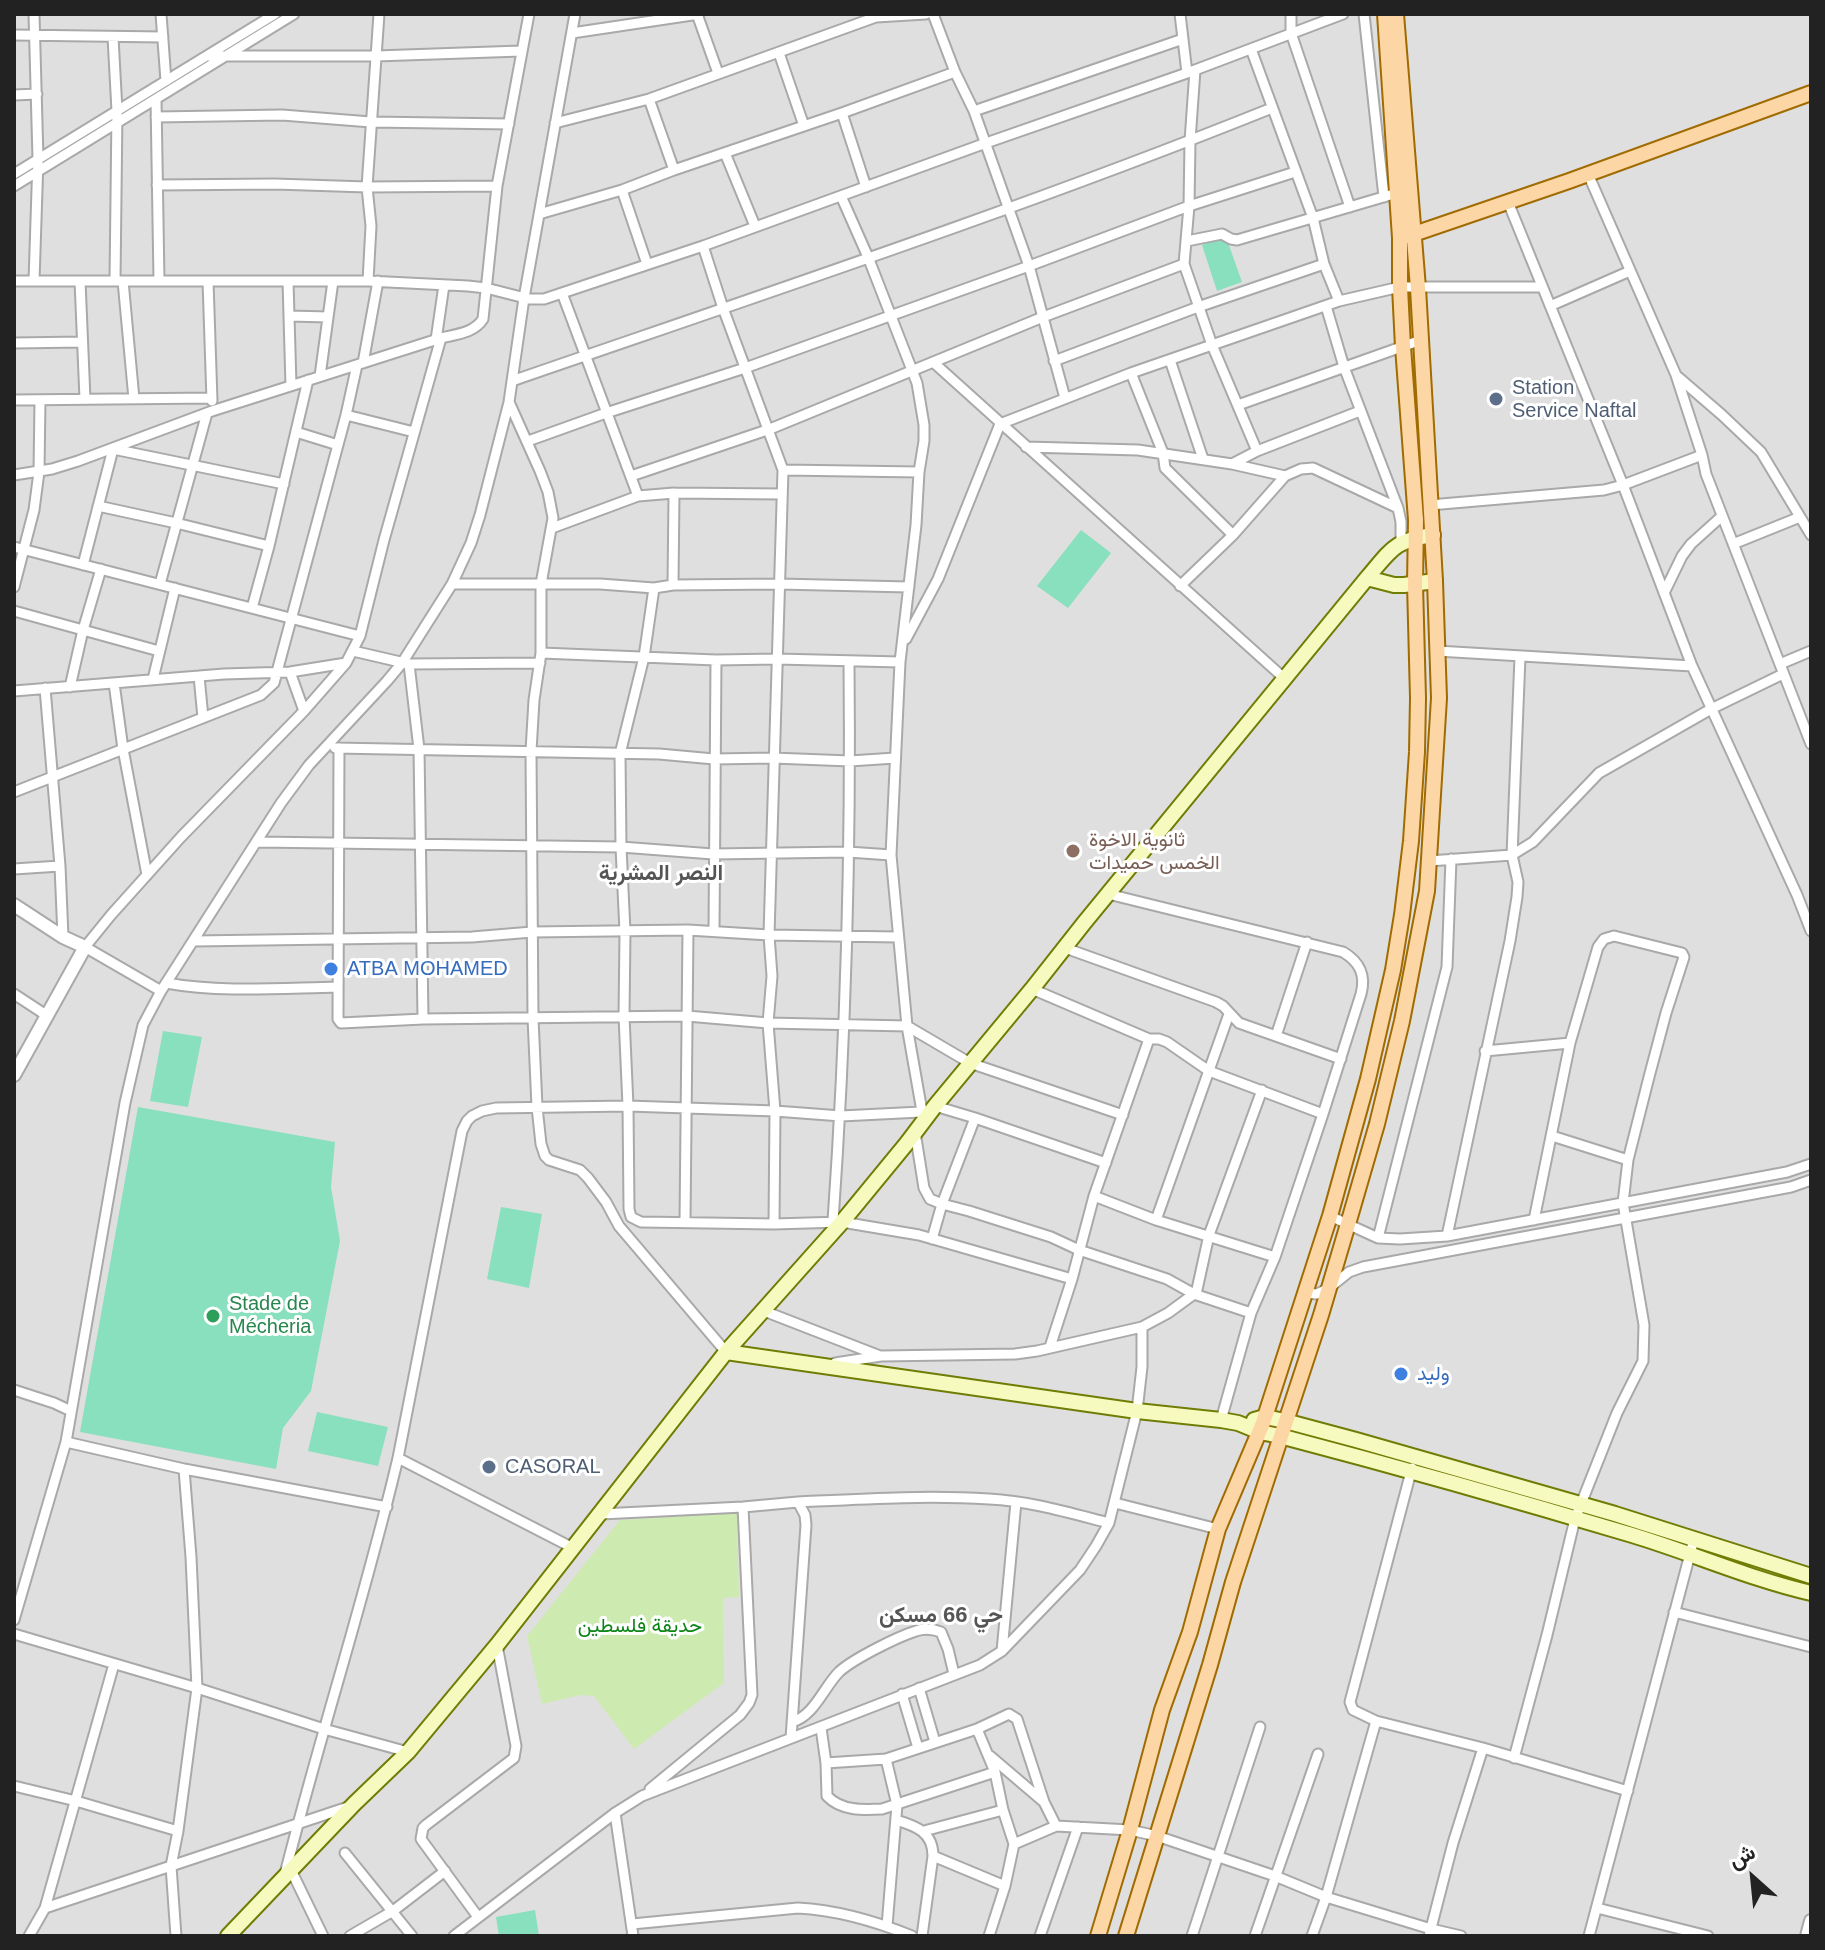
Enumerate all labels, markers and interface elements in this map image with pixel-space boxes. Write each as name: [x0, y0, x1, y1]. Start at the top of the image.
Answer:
place label: Station Service Naftal: [1512, 376, 1636, 423]
marker: Station Service Naftal: [1487, 390, 1505, 408]
place label: ثانوية الاخوة الخمس حميدات: [1089, 828, 1220, 875]
marker: ثانوية الاخوة الخمس حميدات: [1064, 842, 1082, 860]
district label: النصر المشرية: [599, 861, 723, 887]
place label: ATBA MOHAMED: [347, 957, 508, 981]
marker: ATBA MOHAMED: [322, 960, 340, 978]
place label: Stade de Mécheria: [229, 1292, 311, 1339]
marker: Stade de Mécheria: [204, 1307, 222, 1325]
place label: وليد: [1417, 1362, 1450, 1386]
marker: وليد: [1392, 1365, 1410, 1383]
place label: CASORAL: [505, 1455, 601, 1479]
marker: CASORAL: [480, 1458, 498, 1476]
district label: حي 66 مسكن: [879, 1603, 1003, 1629]
park label: حديقة فلسطين: [578, 1614, 702, 1638]
north arrow: [1713, 1838, 1793, 1918]
text: ش: [1724, 1839, 1759, 1873]

